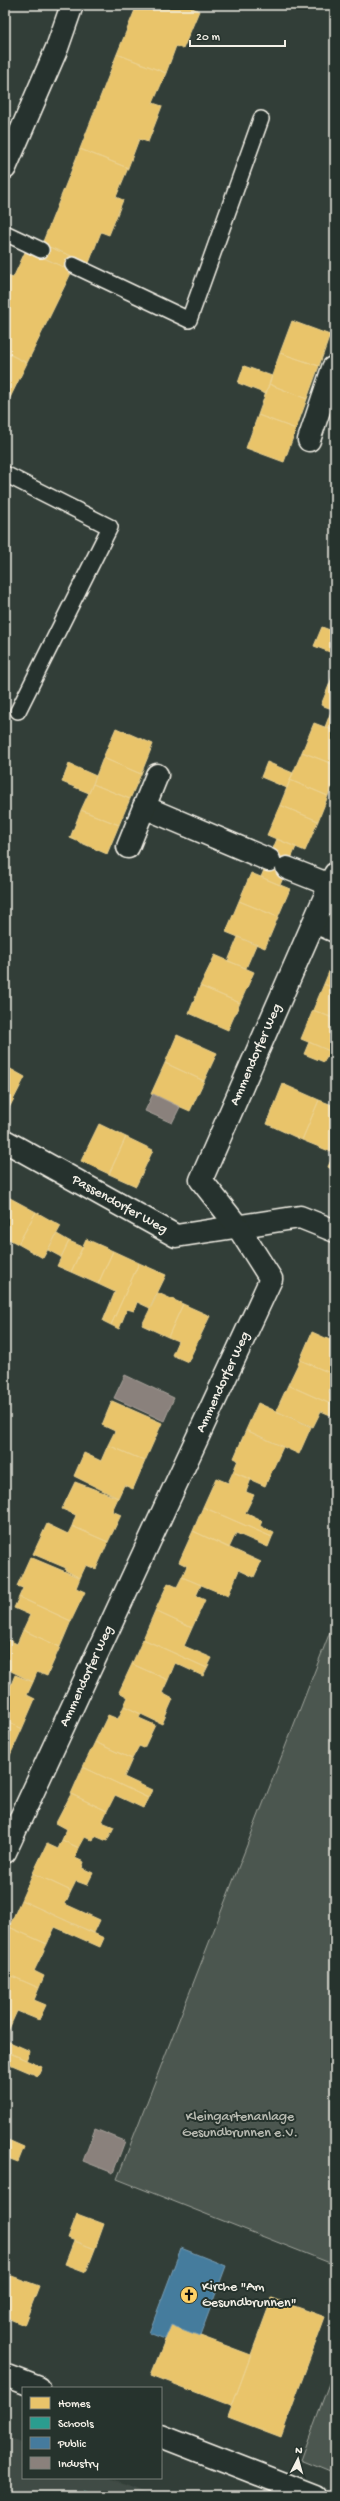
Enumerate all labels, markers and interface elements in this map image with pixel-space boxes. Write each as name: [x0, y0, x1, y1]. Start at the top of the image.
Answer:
scale bar: [190, 22, 285, 48]
text: 20 m: [196, 31, 221, 45]
street label: Ammendorfer Weg: [226, 1001, 286, 1108]
street label: Passendorfer Weg: [68, 1171, 170, 1238]
street label: Ammendorfer Weg: [192, 1329, 254, 1435]
street label: Ammendorfer Weg: [56, 1623, 117, 1729]
park label: Kleingartenanlage Gesundbrunnen e.V.: [182, 2109, 298, 2142]
place label: Kirche "Am Gesundbrunnen": [202, 2279, 297, 2312]
church icon: Kirche "Am Gesundbrunnen": [179, 2285, 199, 2305]
legend: [22, 2387, 162, 2479]
text: Homes: [58, 2398, 91, 2412]
text: Schools: [58, 2418, 94, 2432]
text: Public: [57, 2438, 87, 2452]
north arrow: [278, 2439, 318, 2479]
text: N: [295, 2445, 303, 2457]
text: Industry: [58, 2458, 99, 2472]

